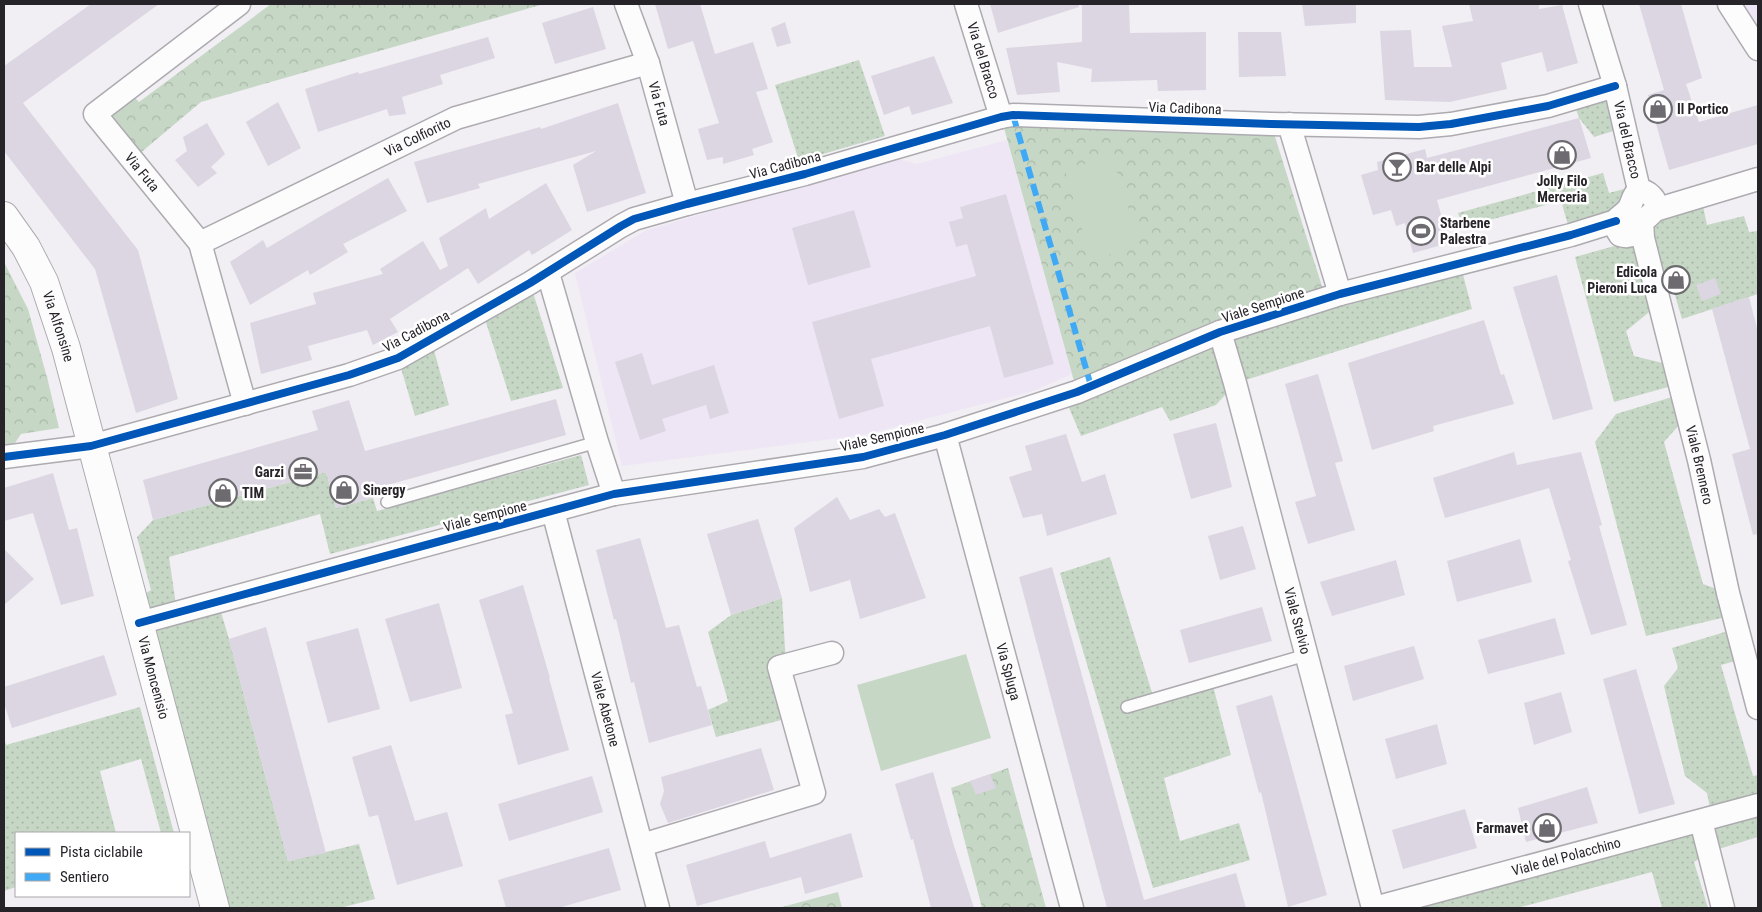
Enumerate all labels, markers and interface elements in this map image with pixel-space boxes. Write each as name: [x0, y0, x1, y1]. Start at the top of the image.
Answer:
street label: Via del Bracco: [964, 20, 1003, 101]
street label: Via Futa: [645, 80, 673, 127]
shop icon: Il Portico: [1643, 94, 1673, 124]
street label: Via Cadibona: [1148, 99, 1222, 117]
street label: Via del Bracco: [1611, 99, 1644, 180]
place label: Il Portico: [1677, 101, 1729, 117]
street label: Via Colfiorito: [382, 114, 453, 160]
shop icon: Jolly Filo Merceria: [1547, 140, 1577, 170]
street label: Via Cadibona: [748, 148, 822, 182]
street label: Via Futa: [122, 149, 163, 195]
bar icon: Bar delle Alpi: [1382, 152, 1412, 182]
place label: Bar delle Alpi: [1416, 159, 1491, 175]
place label: Jolly Filo Merceria: [1536, 173, 1588, 205]
place label: Starbene Palestra: [1440, 215, 1491, 247]
sports icon: Starbene Palestra: [1406, 216, 1436, 246]
place label: Edicola Pieroni Luca: [1587, 264, 1657, 296]
shop icon: Edicola Pieroni Luca: [1661, 265, 1691, 295]
street label: Viale Sempione: [1220, 284, 1307, 326]
street label: Via Alfonsine: [40, 289, 77, 364]
street label: Via Cadibona: [380, 307, 452, 355]
street label: Viale Sempione: [838, 419, 926, 454]
street label: Viale Brennero: [1683, 424, 1716, 506]
office icon: Garzi: [288, 457, 318, 487]
place label: Garzi: [255, 464, 284, 480]
shop icon: Sinergy: [329, 475, 359, 505]
shop icon: TIM: [208, 478, 238, 508]
place label: Sinergy: [363, 482, 406, 498]
place label: TIM: [242, 485, 264, 501]
street label: Viale Sempione: [442, 497, 529, 535]
street label: Viale Stelvio: [1281, 586, 1314, 656]
street label: Via Moncenisio: [135, 634, 172, 721]
street label: Via Spluga: [993, 641, 1024, 702]
street label: Viale Abetone: [588, 670, 623, 749]
shop icon: Farmavet: [1532, 813, 1562, 843]
place label: Farmavet: [1476, 820, 1528, 836]
legend: [15, 832, 190, 897]
street label: Viale del Polacchino: [1510, 834, 1622, 879]
text: Pista ciclabile: [60, 843, 143, 861]
text: Sentiero: [60, 868, 109, 886]

